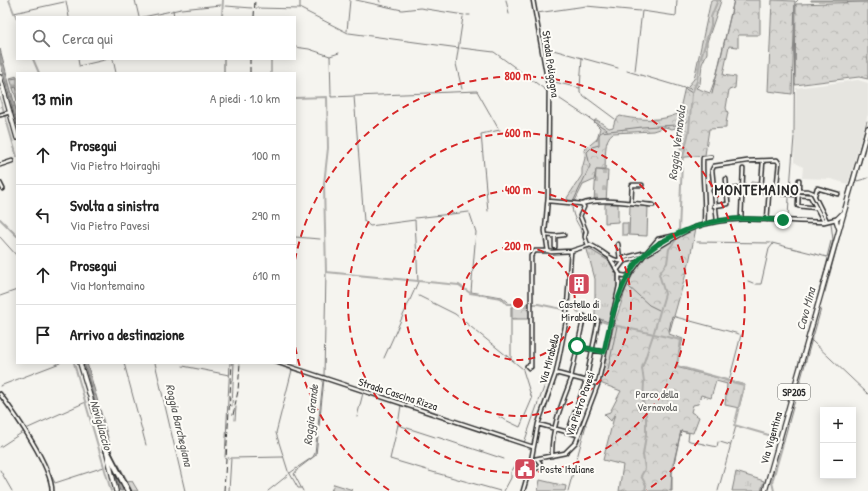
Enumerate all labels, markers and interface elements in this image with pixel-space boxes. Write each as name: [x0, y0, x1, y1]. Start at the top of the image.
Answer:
search box: [16, 16, 296, 60]
icon: search: [30, 27, 52, 49]
text: Cerca qui: [62, 28, 113, 49]
street label: Strada Poligogna: [539, 30, 563, 99]
text: 800 m: [505, 67, 531, 84]
text: 13 min: [32, 87, 73, 110]
text: A piedi · 1.0 km: [210, 89, 280, 107]
water label: Roggia Vernavola: [664, 103, 690, 181]
text: 600 m: [505, 124, 531, 141]
text: Prosegui: [70, 135, 117, 156]
icon: ahead: [32, 144, 54, 166]
text: 100 m: [252, 146, 280, 164]
text: Via Pietro Moiraghi: [70, 156, 161, 174]
district label: MONTEMAINO: [715, 179, 800, 200]
text: 400 m: [505, 181, 531, 198]
text: Svolta a sinistra: [70, 195, 159, 216]
icon: left: [32, 204, 54, 226]
text: 290 m: [251, 206, 280, 224]
route end: [774, 211, 792, 229]
text: Via Pietro Pavesi: [70, 216, 150, 234]
text: 200 m: [504, 237, 532, 254]
text: Prosegui: [70, 255, 117, 276]
icon: ahead: [32, 264, 54, 286]
text: 610 m: [252, 266, 280, 284]
building icon: Castello di Mirabello: [566, 271, 592, 297]
text: Via Montemaino: [70, 276, 145, 294]
water label: Cavo Mina: [792, 284, 820, 332]
centre of rings: [511, 296, 525, 310]
place label: Castello di Mirabello: [558, 297, 600, 324]
icon: arrive: [32, 324, 54, 346]
text: Arrivo a destinazione: [70, 324, 184, 345]
street label: Via Mirabello: [536, 332, 563, 386]
route start: [568, 337, 586, 355]
street label: Via Pietro Pavesi: [562, 370, 598, 438]
street label: Strada Cascina Rizza: [356, 375, 440, 414]
water label: Roggia Barchegiana: [162, 382, 197, 469]
water label: Roggia Grande: [299, 382, 322, 446]
road number: SP205: [778, 384, 810, 400]
park label: Parco della Vernavola: [636, 387, 679, 414]
water label: Navigliaccio: [86, 398, 117, 453]
map controls: [820, 407, 856, 479]
button: +: [820, 407, 856, 443]
street label: Via Vigentina: [757, 410, 785, 466]
button: −: [820, 443, 856, 479]
public building icon: Poste Italiane: [512, 456, 538, 482]
place label: Poste Italiane: [540, 462, 595, 476]

